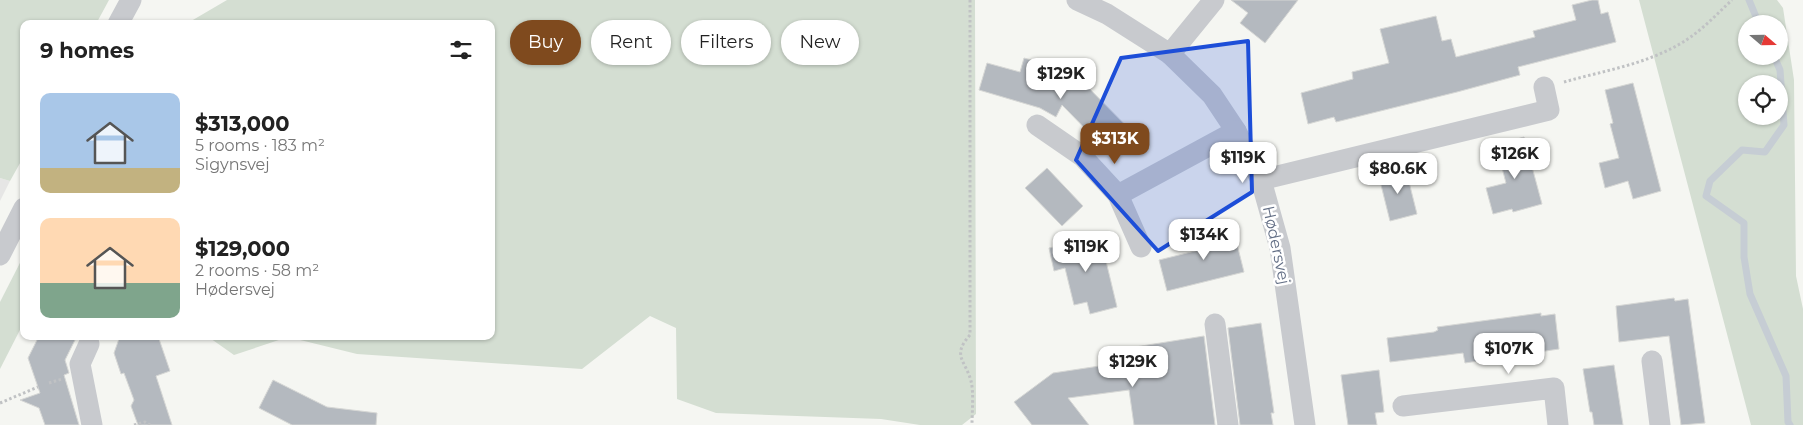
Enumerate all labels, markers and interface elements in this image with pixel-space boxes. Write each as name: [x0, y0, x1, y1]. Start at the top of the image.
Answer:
north arrow: [1738, 15, 1788, 65]
map controls: [1738, 15, 1788, 125]
chip: Buy: [510, 20, 581, 65]
chip: Rent: [591, 20, 671, 65]
chip: Filters: [681, 20, 771, 65]
chip: New: [781, 20, 859, 65]
icon: filters: [447, 36, 475, 64]
text: 9 homes: [40, 38, 134, 63]
pin: $129K: [1026, 58, 1096, 100]
text: $129K: [1037, 64, 1085, 83]
button: locate: [1738, 75, 1788, 125]
text: $313,000: [195, 111, 289, 136]
icon: home: [80, 113, 140, 173]
pin: $313K: [1080, 122, 1150, 165]
text: $313K: [1091, 129, 1139, 148]
text: 5 rooms · 183 m²: [195, 136, 325, 155]
pin: $126K: [1480, 138, 1550, 180]
pin: $119K: [1208, 142, 1278, 184]
text: $126K: [1491, 144, 1539, 163]
text: $119K: [1221, 148, 1265, 167]
pin: $80.6K: [1357, 152, 1439, 195]
text: Sigynsvej: [195, 155, 270, 174]
text: $80.6K: [1369, 159, 1427, 178]
street label: Hødersvej: [1259, 204, 1294, 286]
pin: $134K: [1169, 218, 1239, 261]
text: $134K: [1180, 225, 1228, 244]
pin: $119K: [1051, 230, 1121, 273]
text: $129,000: [195, 236, 290, 261]
text: $119K: [1064, 237, 1108, 256]
icon: home: [80, 238, 140, 298]
text: 2 rooms · 58 m²: [195, 261, 319, 280]
text: Hødersvej: [195, 280, 275, 299]
pin: $107K: [1474, 332, 1544, 375]
text: $107K: [1485, 339, 1533, 358]
pin: $129K: [1098, 346, 1168, 388]
text: $129K: [1109, 352, 1157, 371]

